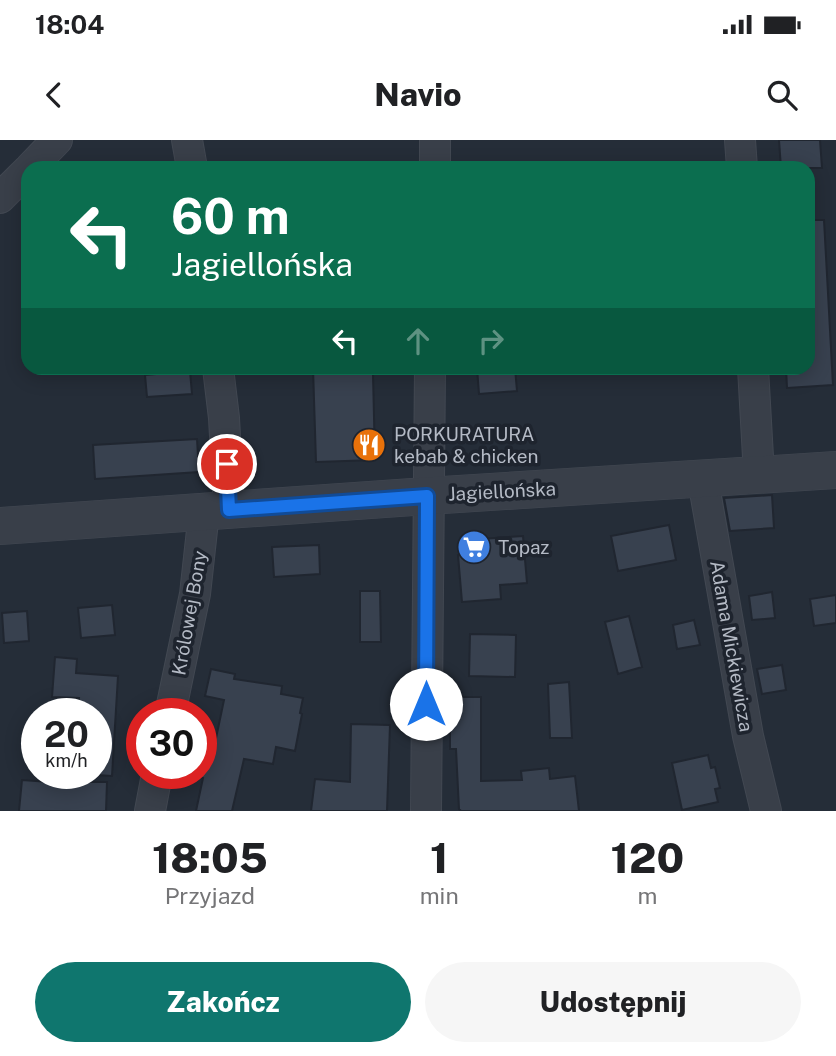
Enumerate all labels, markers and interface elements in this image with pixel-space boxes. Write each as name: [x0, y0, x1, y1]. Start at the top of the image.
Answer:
text: 18:04: [35, 9, 104, 40]
icon: back: [35, 76, 73, 114]
text: Navio: [374, 76, 462, 113]
icon: search: [763, 76, 801, 114]
text: 60 m: [171, 187, 290, 245]
icon: left: [56, 189, 147, 280]
text: Jagiellońska: [171, 246, 353, 283]
icon: left: [326, 322, 364, 360]
icon: ahead: [399, 322, 437, 360]
icon: right: [472, 322, 510, 360]
place label: PORKURATURA kebab & chicken: [394, 423, 538, 467]
restaurant icon: PORKURATURA kebab & chicken: [350, 426, 388, 464]
pin: [197, 434, 257, 494]
icon: arrive: [208, 445, 246, 483]
street label: Jagiellońska: [447, 477, 557, 505]
supermarket icon: Topaz: [455, 528, 493, 566]
place label: Topaz: [498, 536, 550, 558]
street label: Królowej Bony: [167, 549, 211, 677]
street label: Adama Mickiewicza: [706, 559, 758, 733]
position arrow: [389, 667, 463, 741]
speed limit sign: 30: [126, 698, 217, 789]
text: 20: [44, 714, 89, 755]
text: km/h: [45, 750, 88, 771]
text: 18:05: [152, 833, 268, 882]
text: 1: [430, 833, 448, 882]
text: 120: [611, 833, 684, 882]
text: Przyjazd: [165, 882, 255, 909]
text: min: [420, 882, 459, 909]
text: m: [637, 882, 657, 909]
button: Zakończ: [35, 962, 411, 1042]
button: Udostępnij: [425, 962, 801, 1042]

